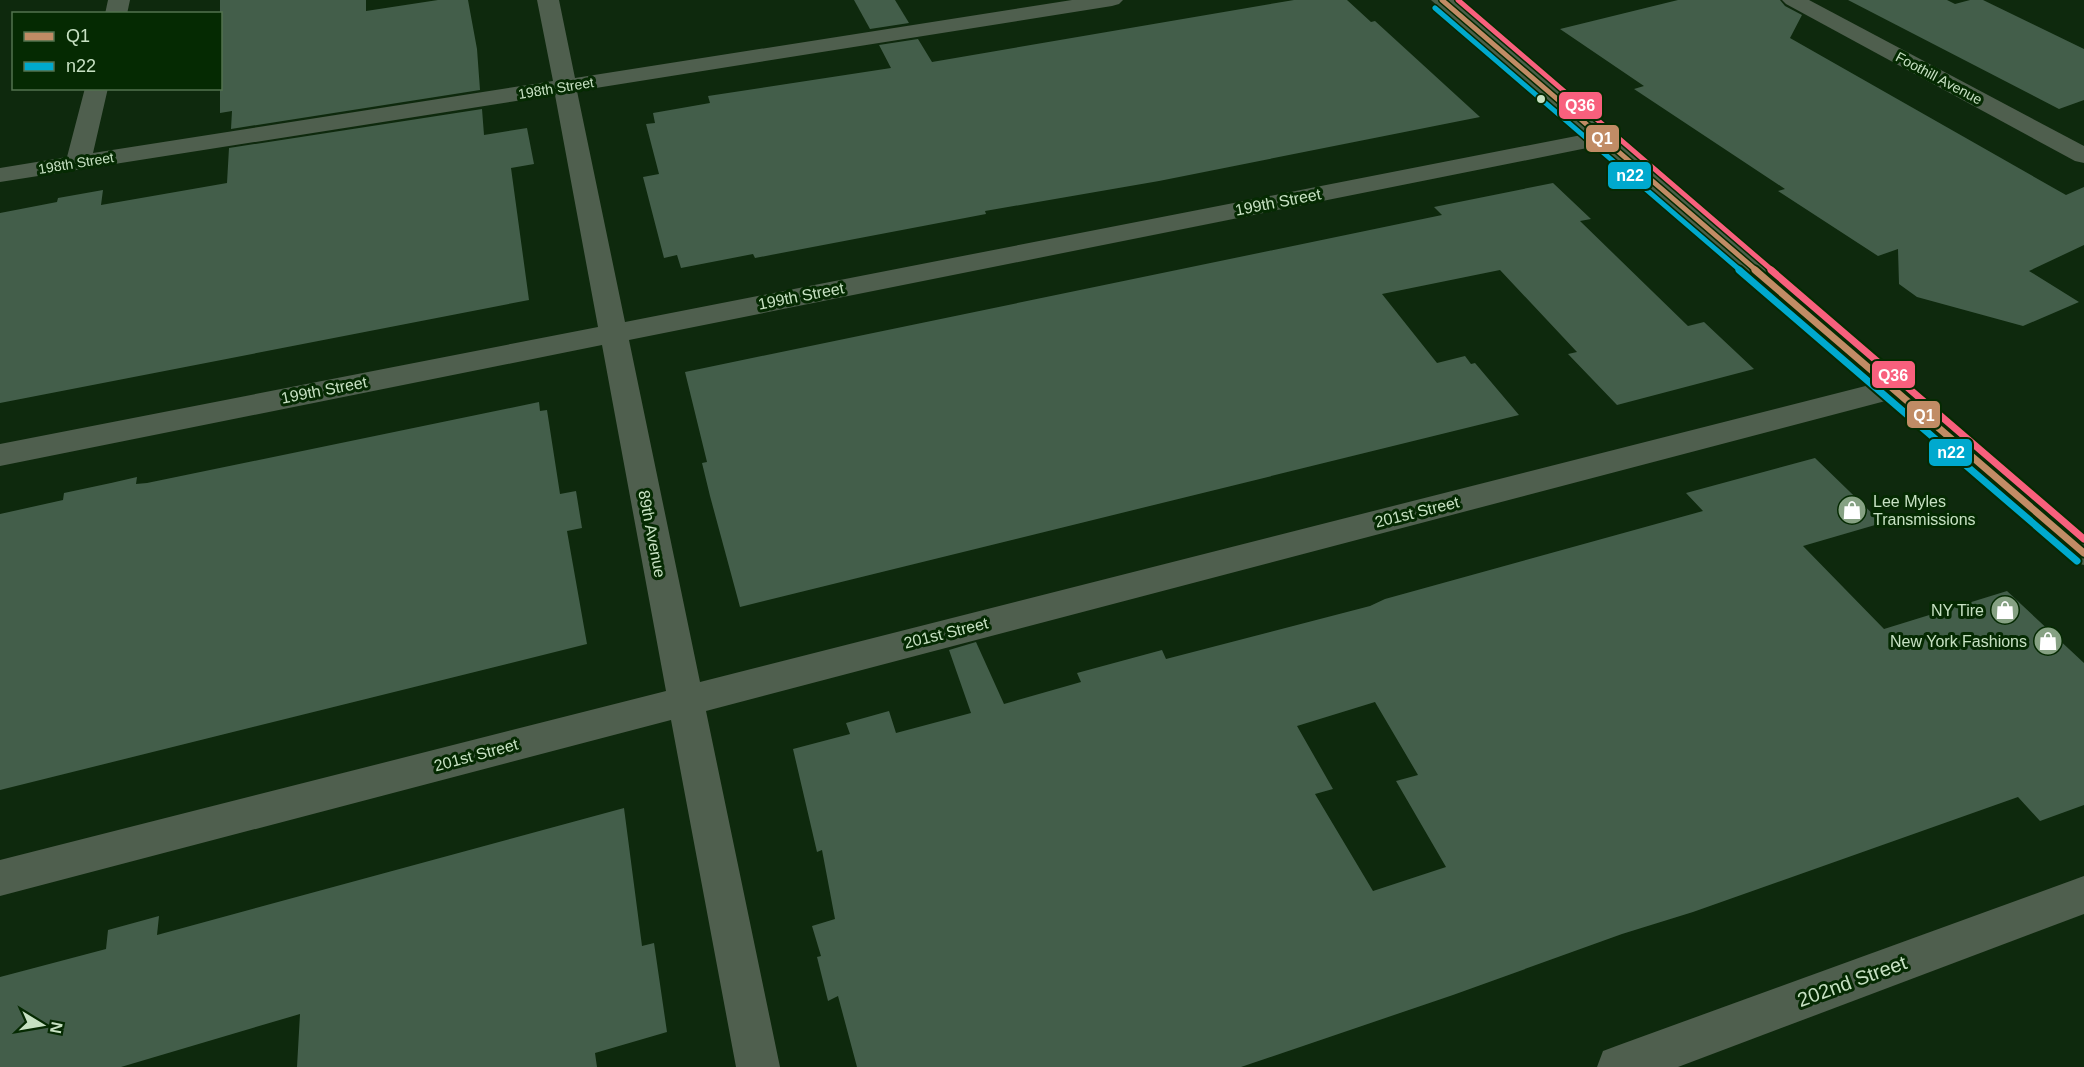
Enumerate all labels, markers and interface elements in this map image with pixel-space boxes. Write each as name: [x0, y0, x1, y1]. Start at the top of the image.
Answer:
legend: [12, 12, 222, 90]
text: Q1: [66, 26, 90, 46]
street label: Foothill Avenue: [1893, 49, 1985, 108]
text: n22: [66, 56, 96, 76]
street label: 198th Street: [517, 74, 595, 102]
line badge: Q36: [1558, 91, 1603, 120]
unlabelled marker: [1535, 93, 1547, 105]
text: Q36: [1565, 97, 1595, 114]
line badge: Q1: [1585, 124, 1620, 153]
text: Q1: [1591, 130, 1613, 147]
street label: 198th Street: [37, 149, 115, 177]
line badge: n22: [1607, 161, 1652, 190]
text: n22: [1616, 167, 1644, 184]
street label: 199th Street: [1234, 185, 1323, 219]
street label: 199th Street: [757, 279, 846, 313]
line badge: Q36: [1871, 360, 1916, 389]
text: Q36: [1878, 367, 1908, 384]
street label: 199th Street: [280, 373, 369, 407]
line badge: Q1: [1906, 400, 1941, 429]
text: Q1: [1913, 407, 1935, 424]
line badge: n22: [1928, 438, 1973, 467]
text: n22: [1937, 444, 1965, 461]
street label: 89th Avenue: [635, 489, 669, 579]
street label: 201st Street: [1373, 493, 1461, 531]
place label: Lee Myles Transmissions: [1873, 493, 1976, 528]
shop icon: Lee Myles Transmissions: [1836, 494, 1868, 526]
shop icon: NY Tire: [1989, 594, 2021, 626]
place label: NY Tire: [1931, 602, 1984, 619]
street label: 201st Street: [902, 614, 990, 652]
shop icon: New York Fashions: [2032, 625, 2064, 657]
place label: New York Fashions: [1890, 633, 2027, 650]
street label: 201st Street: [432, 735, 520, 774]
street label: 202nd Street: [1794, 951, 1910, 1011]
north arrow: [12, 995, 72, 1055]
text: N: [47, 1020, 66, 1035]

